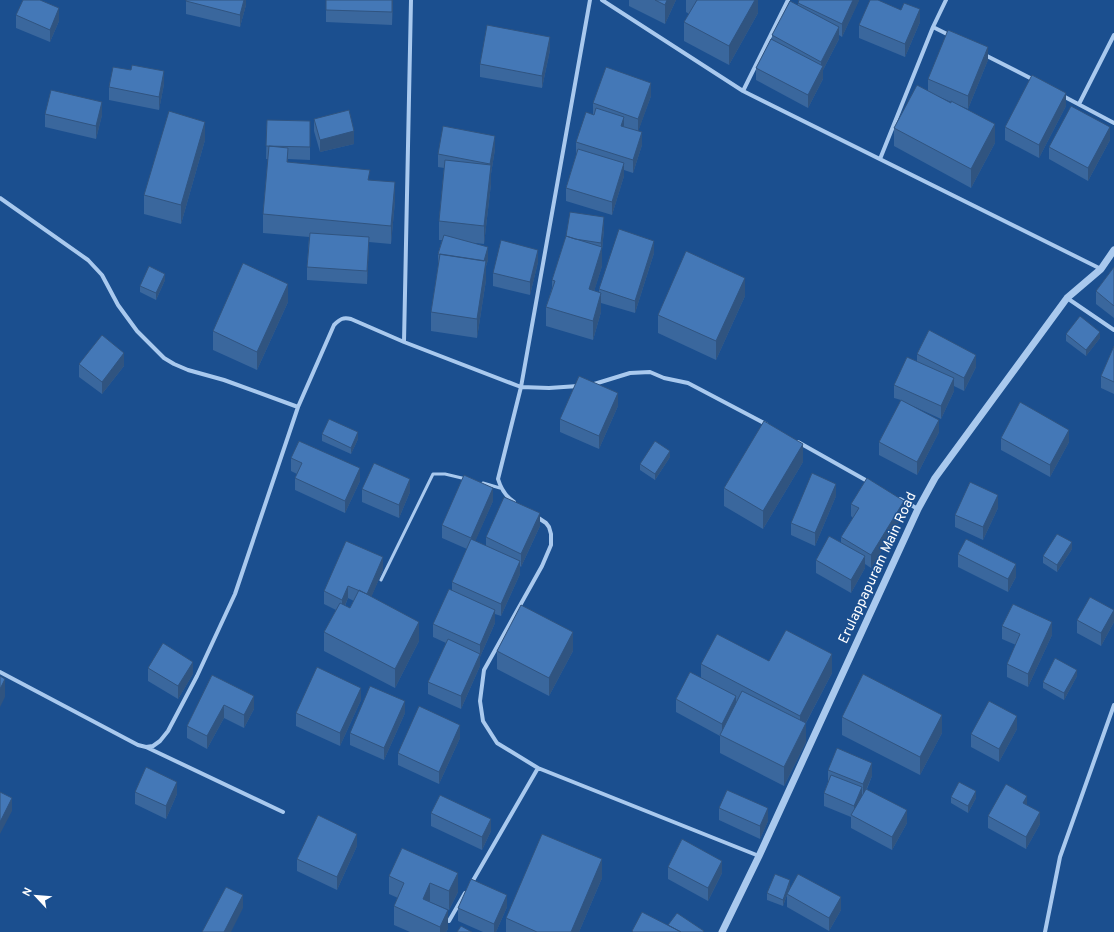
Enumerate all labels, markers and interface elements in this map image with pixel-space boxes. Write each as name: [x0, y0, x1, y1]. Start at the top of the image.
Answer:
street label: Erulappapuram Main Road: [835, 489, 921, 647]
north arrow: [16, 876, 56, 916]
text: N: [20, 885, 36, 899]

